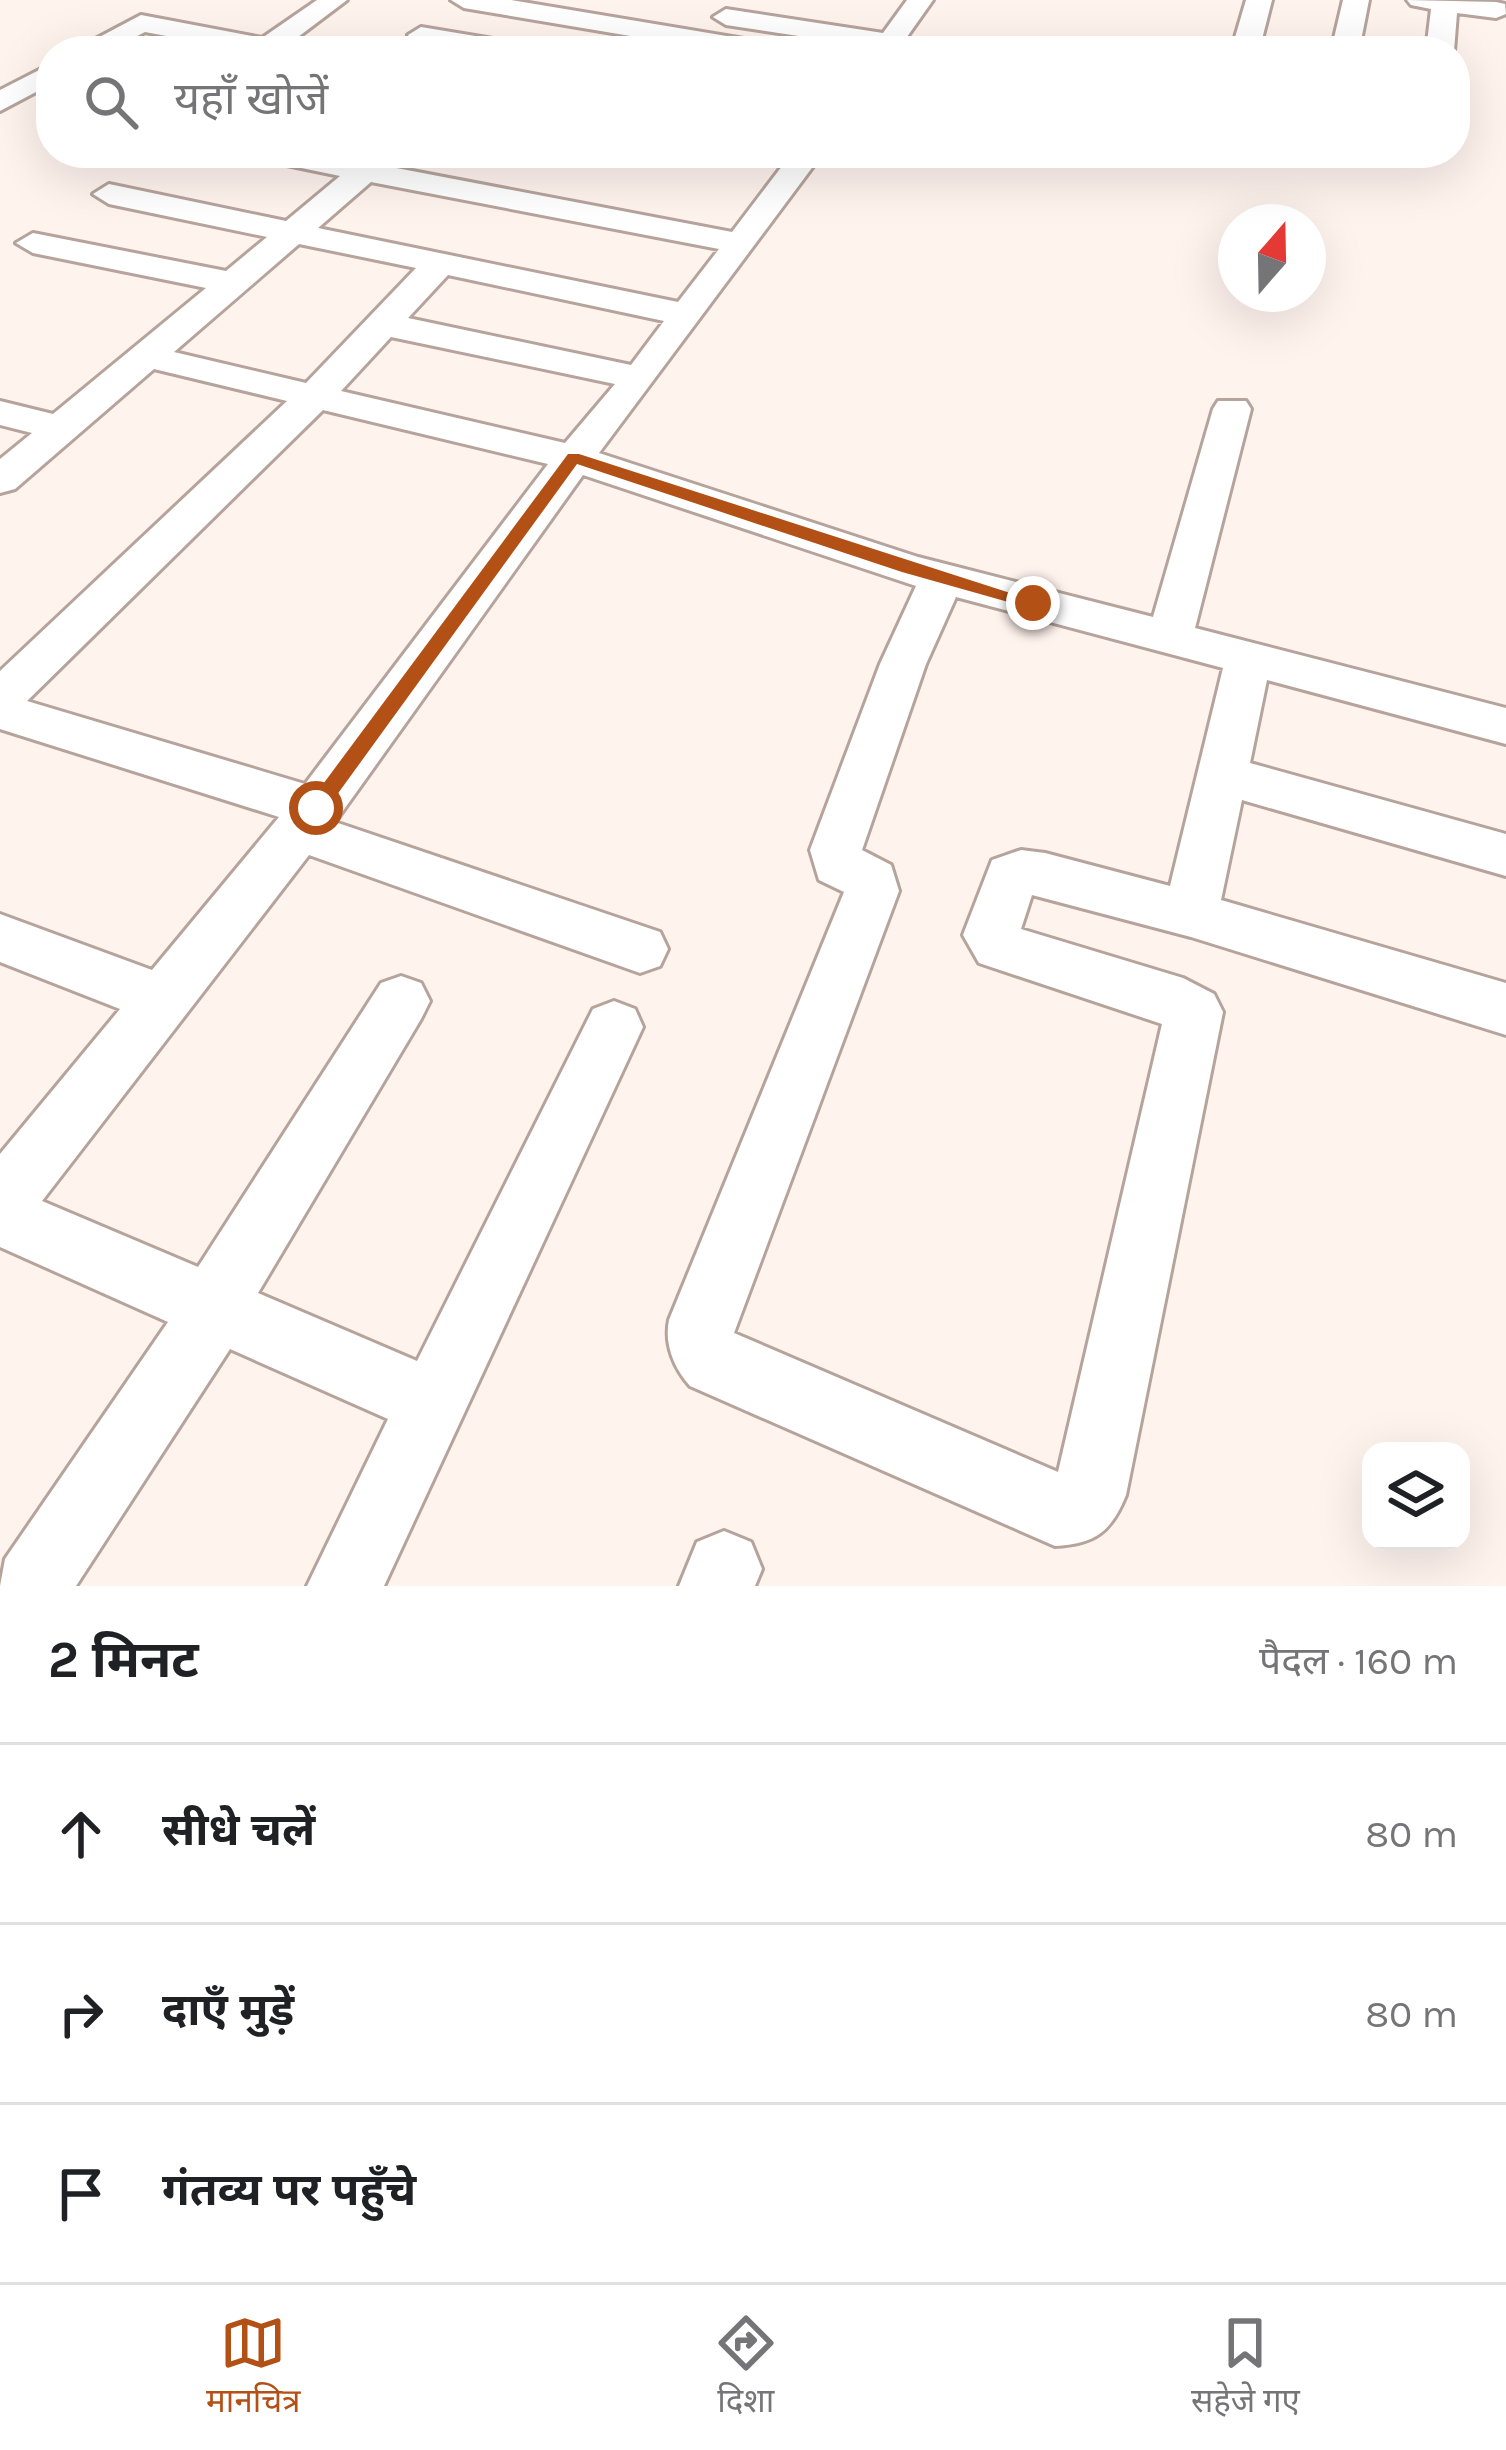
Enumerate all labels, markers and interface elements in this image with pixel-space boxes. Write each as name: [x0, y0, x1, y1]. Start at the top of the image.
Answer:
search box: [36, 36, 1470, 168]
icon: search: [78, 69, 144, 135]
text: यहाँ खोजें: [174, 73, 328, 125]
north arrow: [1218, 204, 1326, 312]
route end: [1006, 576, 1060, 630]
route start: [289, 781, 343, 835]
map controls: [1362, 1442, 1470, 1550]
button: layers: [1362, 1442, 1470, 1550]
text: 2 मिनट: [48, 1630, 199, 1690]
text: पैदल · 160 m: [1259, 1638, 1458, 1684]
icon: ahead: [48, 1801, 114, 1867]
text: सीधे चलें: [162, 1804, 315, 1856]
text: 80 m: [1365, 1811, 1458, 1857]
icon: right: [48, 1981, 114, 2047]
text: दाएँ मुड़ें: [162, 1984, 294, 2036]
text: 80 m: [1365, 1991, 1458, 2037]
icon: arrive: [48, 2161, 114, 2227]
text: गंतव्य पर पहुँचे: [162, 2164, 416, 2216]
tab: मानचित्र: [206, 2310, 300, 2425]
tab: दिशा: [713, 2310, 779, 2425]
tab: सहेजे गए: [1191, 2310, 1300, 2425]

